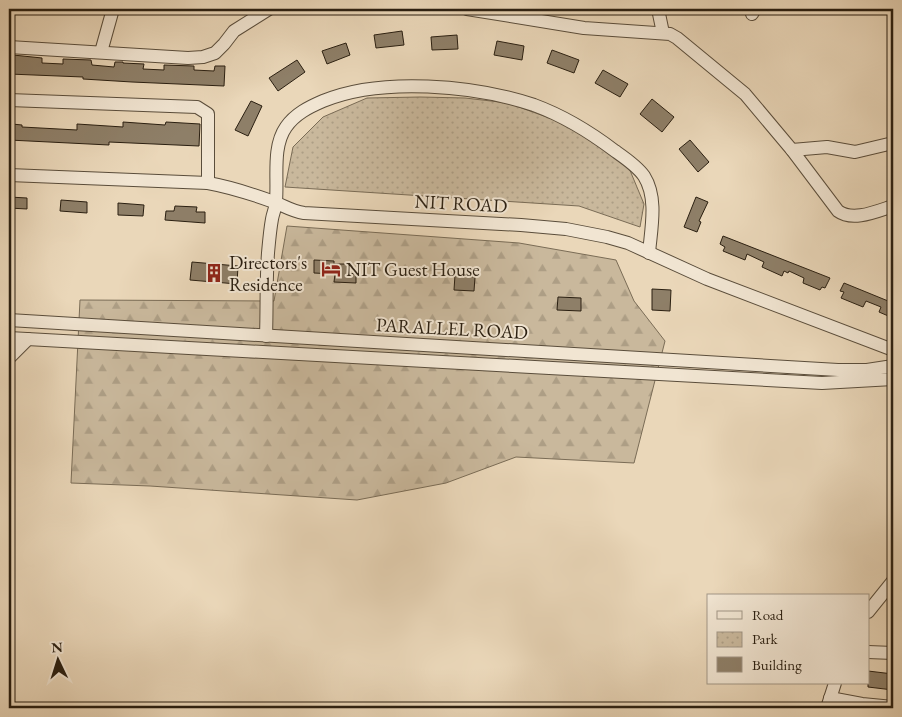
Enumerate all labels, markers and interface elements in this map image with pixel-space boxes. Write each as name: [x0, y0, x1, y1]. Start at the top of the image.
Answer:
street label: NIT ROAD: [414, 189, 508, 218]
place label: Directors's Residence: [229, 250, 307, 297]
place label: NIT Guest House: [346, 257, 480, 282]
hotel icon: NIT Guest House: [320, 258, 342, 280]
building icon: Directors's Residence: [203, 262, 225, 284]
street label: PARALLEL ROAD: [375, 312, 529, 345]
legend: [707, 594, 870, 684]
text: Road: [752, 605, 784, 624]
text: Park: [752, 629, 779, 648]
north arrow: [32, 634, 82, 684]
text: N: [51, 638, 64, 656]
text: Building: [752, 655, 802, 674]

